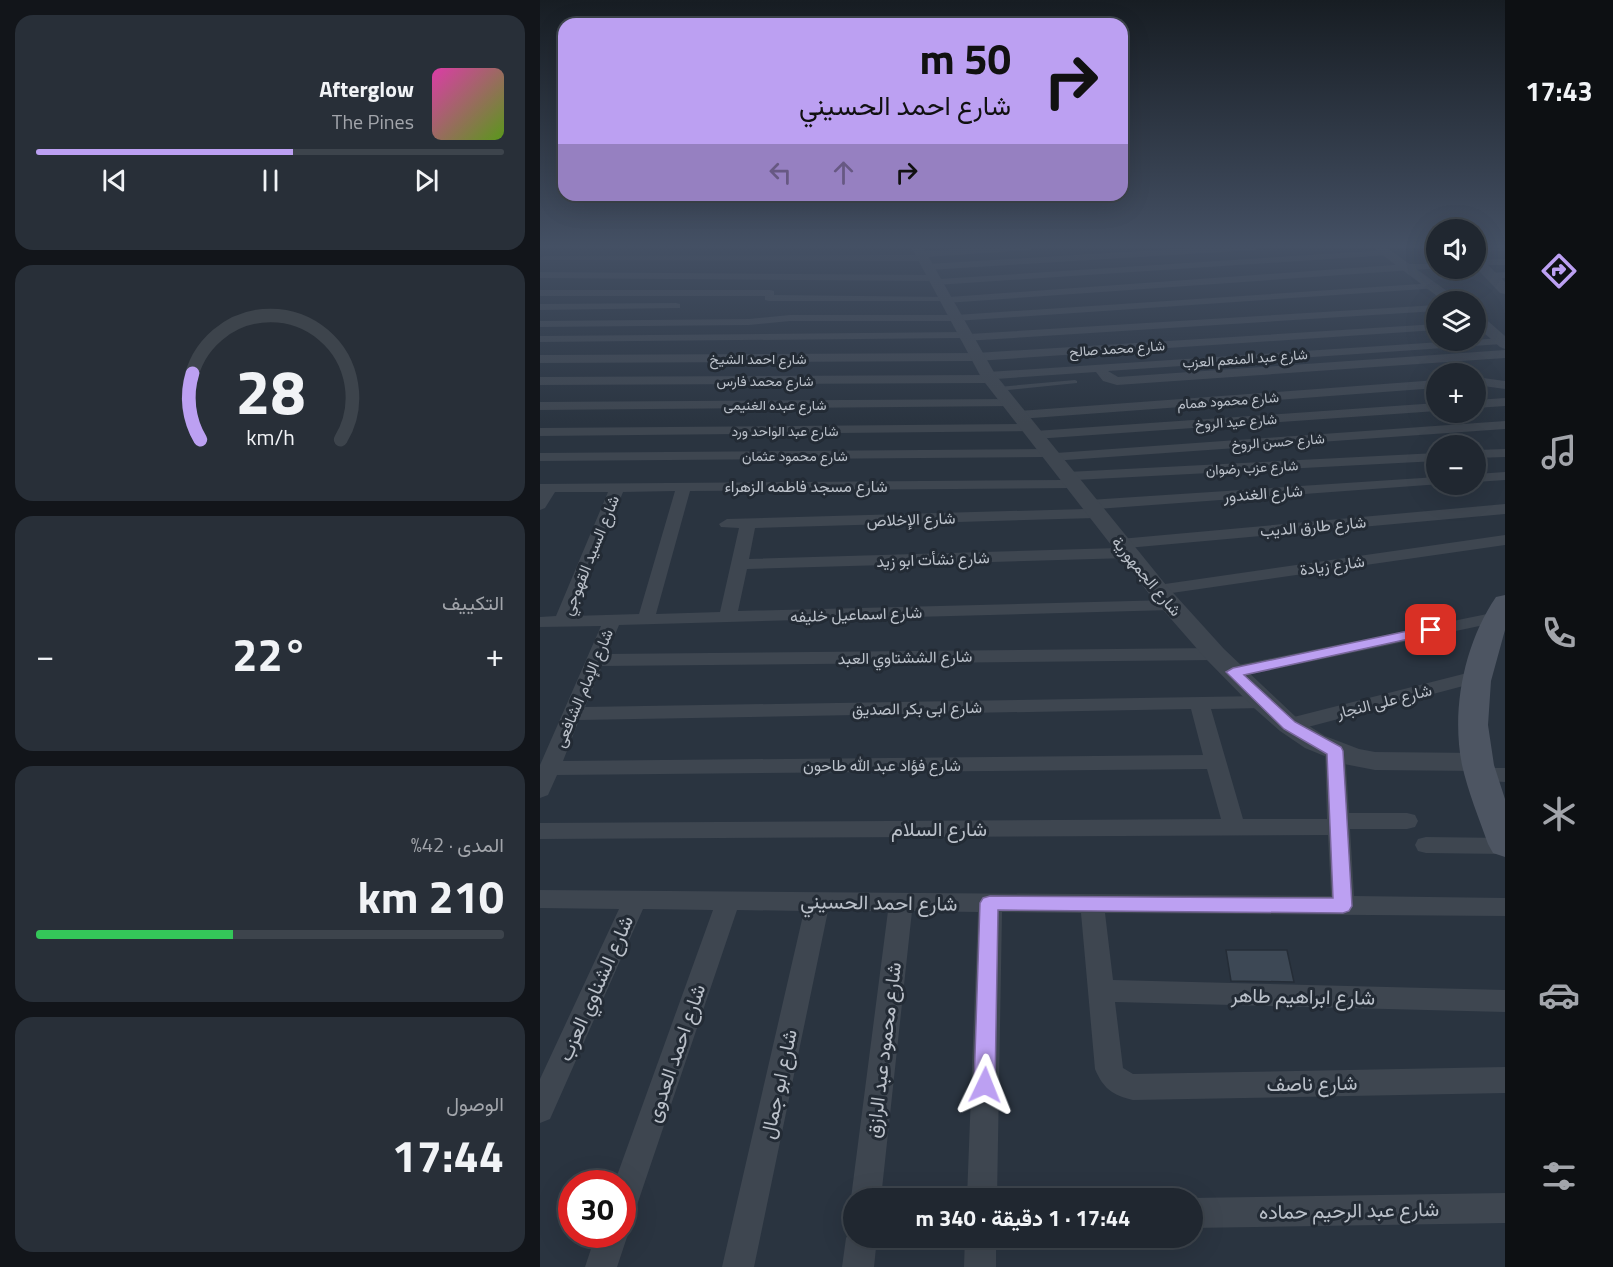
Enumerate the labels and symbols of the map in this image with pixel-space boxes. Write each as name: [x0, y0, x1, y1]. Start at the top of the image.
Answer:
street label: شارع محمد صالح: [1068, 334, 1166, 363]
street label: شارع عبد المنعم العزب: [1182, 343, 1309, 374]
street label: شارع احمد الشيخ: [710, 348, 806, 370]
street label: شارع محمد فارس: [716, 370, 814, 392]
street label: شارع محمود همام: [1176, 386, 1280, 415]
street label: شارع عبده الغنيمى: [724, 394, 826, 416]
street label: شارع عيد الروخ: [1194, 408, 1278, 435]
street label: شارع عبد الواحد ورد: [731, 420, 839, 442]
street label: شارع حسن الروخ: [1231, 427, 1326, 456]
street label: شارع محمود عثمان: [742, 445, 848, 467]
street label: شارع عزب رضوان: [1205, 454, 1299, 481]
street label: شارع مسجد فاطمه الزهراء: [724, 474, 888, 498]
street label: شارع الغندور: [1221, 478, 1304, 508]
street label: شارع السيد القهوجي: [555, 491, 627, 620]
street label: شارع الإخلاص: [866, 505, 956, 533]
street label: شارع طارق الديب: [1259, 509, 1367, 543]
street label: شارع الجمهورية: [1106, 531, 1188, 621]
street label: شارع نشأت ابو زيد: [876, 545, 990, 573]
street label: شارع زيادة: [1298, 549, 1366, 581]
street label: شارع اسماعيل خليفه: [790, 600, 922, 628]
pin: [1405, 604, 1456, 655]
street label: شارع الإمام الشافعى: [547, 625, 619, 751]
street label: شارع الششتاوي العبد: [837, 644, 973, 672]
street label: شارع على النجار: [1333, 678, 1434, 725]
street label: شارع ابى بكر الصديق: [852, 695, 982, 721]
street label: شارع فؤاد عبد الله طاحون: [803, 753, 961, 777]
street label: شارع السلام: [891, 813, 987, 844]
street label: شارع احمد الحسيني: [800, 885, 958, 921]
street label: شارع الشناوي العزب: [549, 910, 643, 1067]
street label: شارع محمود عبد الرازق: [857, 960, 909, 1140]
street label: شارع ابراهيم طاهر: [1230, 979, 1375, 1013]
street label: شارع احمد العدوى: [637, 980, 713, 1126]
street label: شارع ابو جمال: [751, 1026, 805, 1142]
position arrow: [953, 1053, 1017, 1117]
street label: شارع ناصف: [1266, 1067, 1358, 1099]
speed limit sign: 30: [558, 1170, 636, 1248]
street label: شارع عبد الرحيم حماده: [1259, 1193, 1439, 1227]

